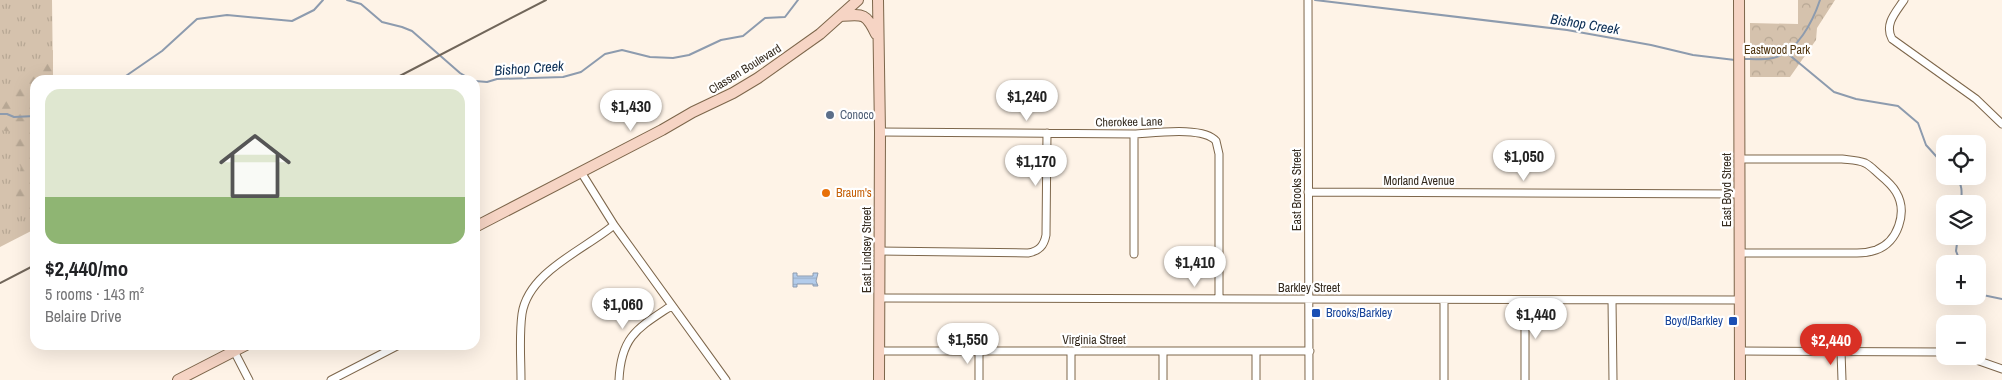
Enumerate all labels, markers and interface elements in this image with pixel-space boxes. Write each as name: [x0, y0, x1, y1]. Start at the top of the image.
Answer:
water label: Bishop Creek: [1549, 10, 1622, 39]
street label: Classen Boulevard: [706, 40, 784, 98]
park label: Eastwood Park: [1744, 42, 1810, 58]
water label: Bishop Creek: [494, 57, 566, 79]
pin: $1,240: [986, 80, 1068, 122]
text: $1,240: [1007, 85, 1047, 107]
pin: $1,430: [590, 90, 672, 132]
text: $1,430: [611, 95, 651, 117]
place label: Conoco: [840, 107, 874, 123]
marker: Conoco: [824, 109, 836, 121]
street label: Cherokee Lane: [1095, 113, 1163, 131]
icon: home: [210, 121, 300, 211]
map controls: [1936, 135, 1986, 365]
button: locate: [1936, 135, 1986, 185]
pin: $1,050: [1483, 140, 1565, 182]
pin: $1,170: [995, 144, 1077, 187]
text: $1,050: [1504, 145, 1544, 167]
street label: East Brooks Street: [1289, 149, 1305, 231]
text: $1,170: [1016, 150, 1056, 172]
street label: East Boyd Street: [1719, 153, 1735, 227]
street label: Morland Avenue: [1384, 173, 1454, 189]
place label: Braum's: [836, 185, 872, 201]
marker: Braum's: [820, 187, 832, 199]
button: layers: [1936, 195, 1986, 245]
street label: East Lindsey Street: [859, 207, 875, 293]
pin: $1,410: [1154, 246, 1236, 288]
text: $1,410: [1175, 251, 1215, 273]
text: $2,440/mo: [45, 254, 128, 283]
button: +: [1936, 255, 1986, 305]
street label: Barkley Street: [1278, 280, 1340, 296]
text: 5 rooms · 143 m²: [45, 283, 144, 305]
pin: $1,060: [582, 288, 664, 330]
text: $1,060: [603, 293, 643, 315]
pin: $1,440: [1495, 298, 1577, 340]
text: $1,440: [1516, 303, 1556, 325]
text: Belaire Drive: [45, 305, 122, 327]
place label: Brooks/Barkley: [1326, 305, 1392, 321]
marker: Brooks/Barkley: [1310, 307, 1322, 319]
place label: Boyd/Barkley: [1665, 313, 1723, 329]
marker: Boyd/Barkley: [1727, 315, 1739, 327]
button: −: [1936, 315, 1986, 365]
pin: $1,550: [927, 322, 1009, 365]
pin: $2,440: [1790, 324, 1872, 366]
text: $1,550: [948, 328, 988, 350]
text: $2,440: [1811, 329, 1851, 351]
street label: Virginia Street: [1062, 332, 1126, 348]

